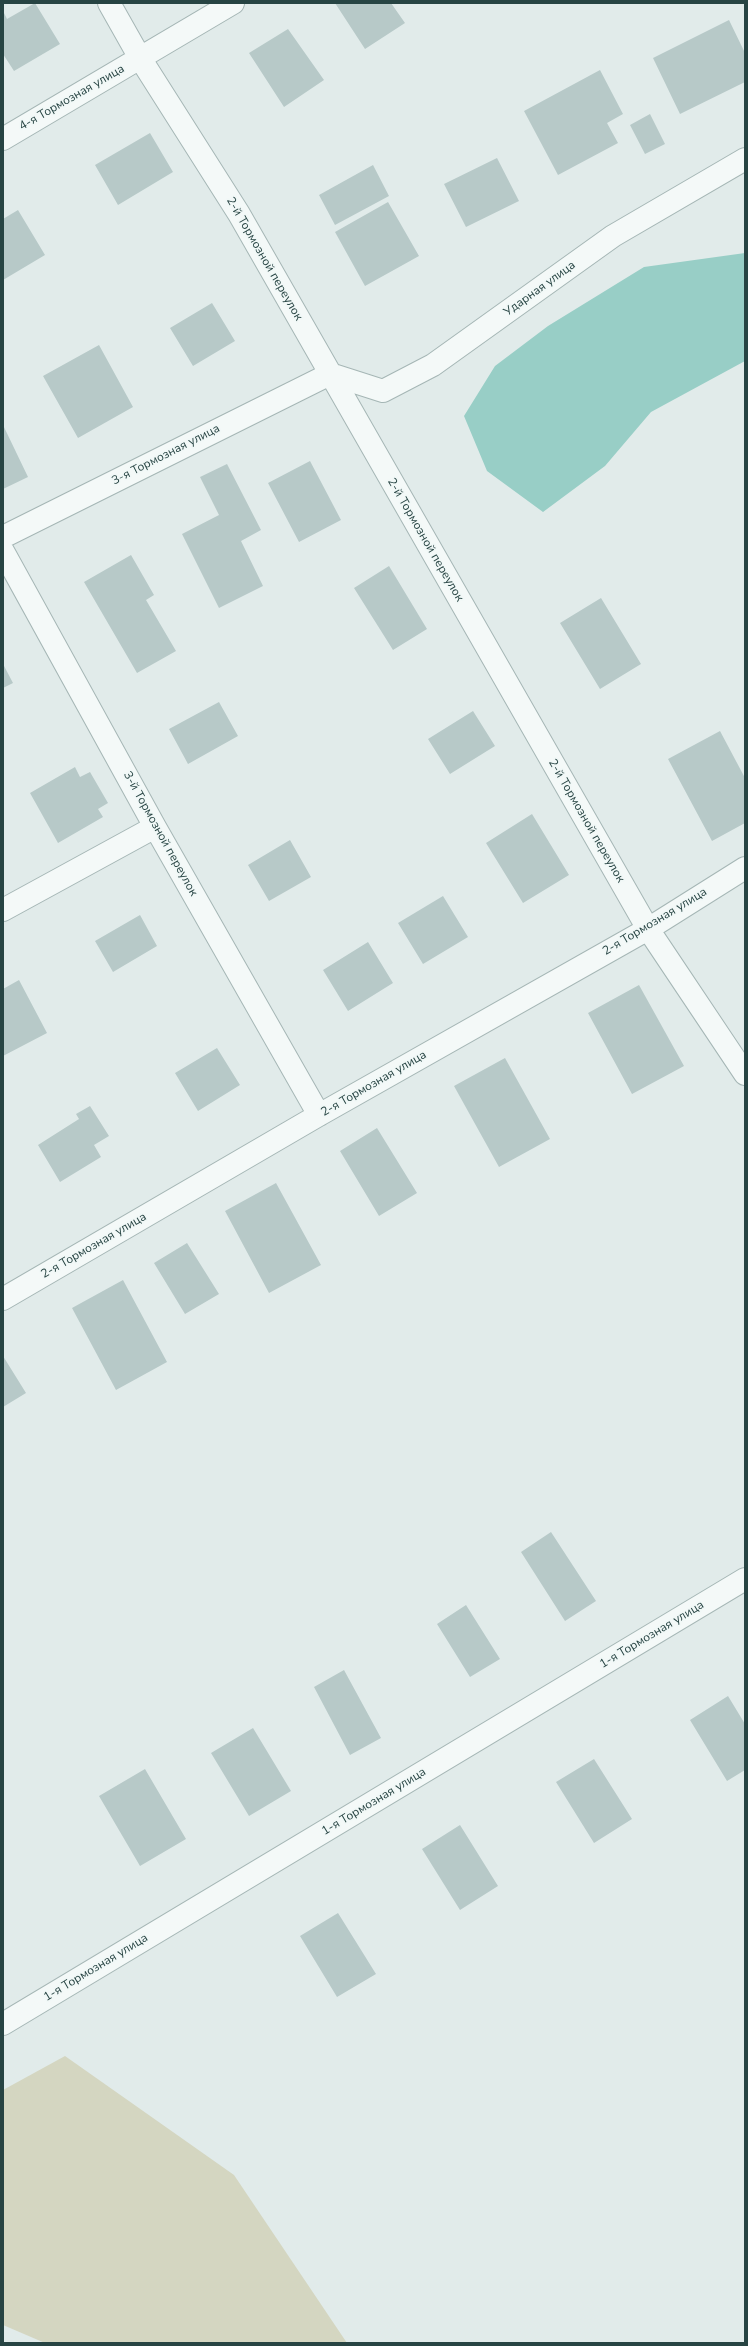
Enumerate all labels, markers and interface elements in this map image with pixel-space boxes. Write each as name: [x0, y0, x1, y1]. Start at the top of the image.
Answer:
street label: 4-я Тормозная улица: [17, 62, 127, 134]
street label: 2-й Тормозной переулок: [223, 195, 305, 323]
street label: Ударная улица: [501, 258, 579, 320]
street label: 3-я Тормозная улица: [110, 422, 222, 488]
street label: 2-й Тормозной переулок: [384, 476, 466, 604]
street label: 2-й Тормозной переулок: [545, 757, 627, 885]
street label: 3-й Тормозной переулок: [120, 769, 200, 899]
street label: 2-я Тормозная улица: [600, 885, 710, 959]
street label: 2-я Тормозная улица: [319, 1048, 429, 1120]
street label: 2-я Тормозная улица: [39, 1210, 149, 1282]
street label: 1-я Тормозная улица: [597, 1598, 707, 1672]
street label: 1-я Тормозная улица: [319, 1765, 429, 1839]
street label: 1-я Тормозная улица: [41, 1931, 151, 2005]

